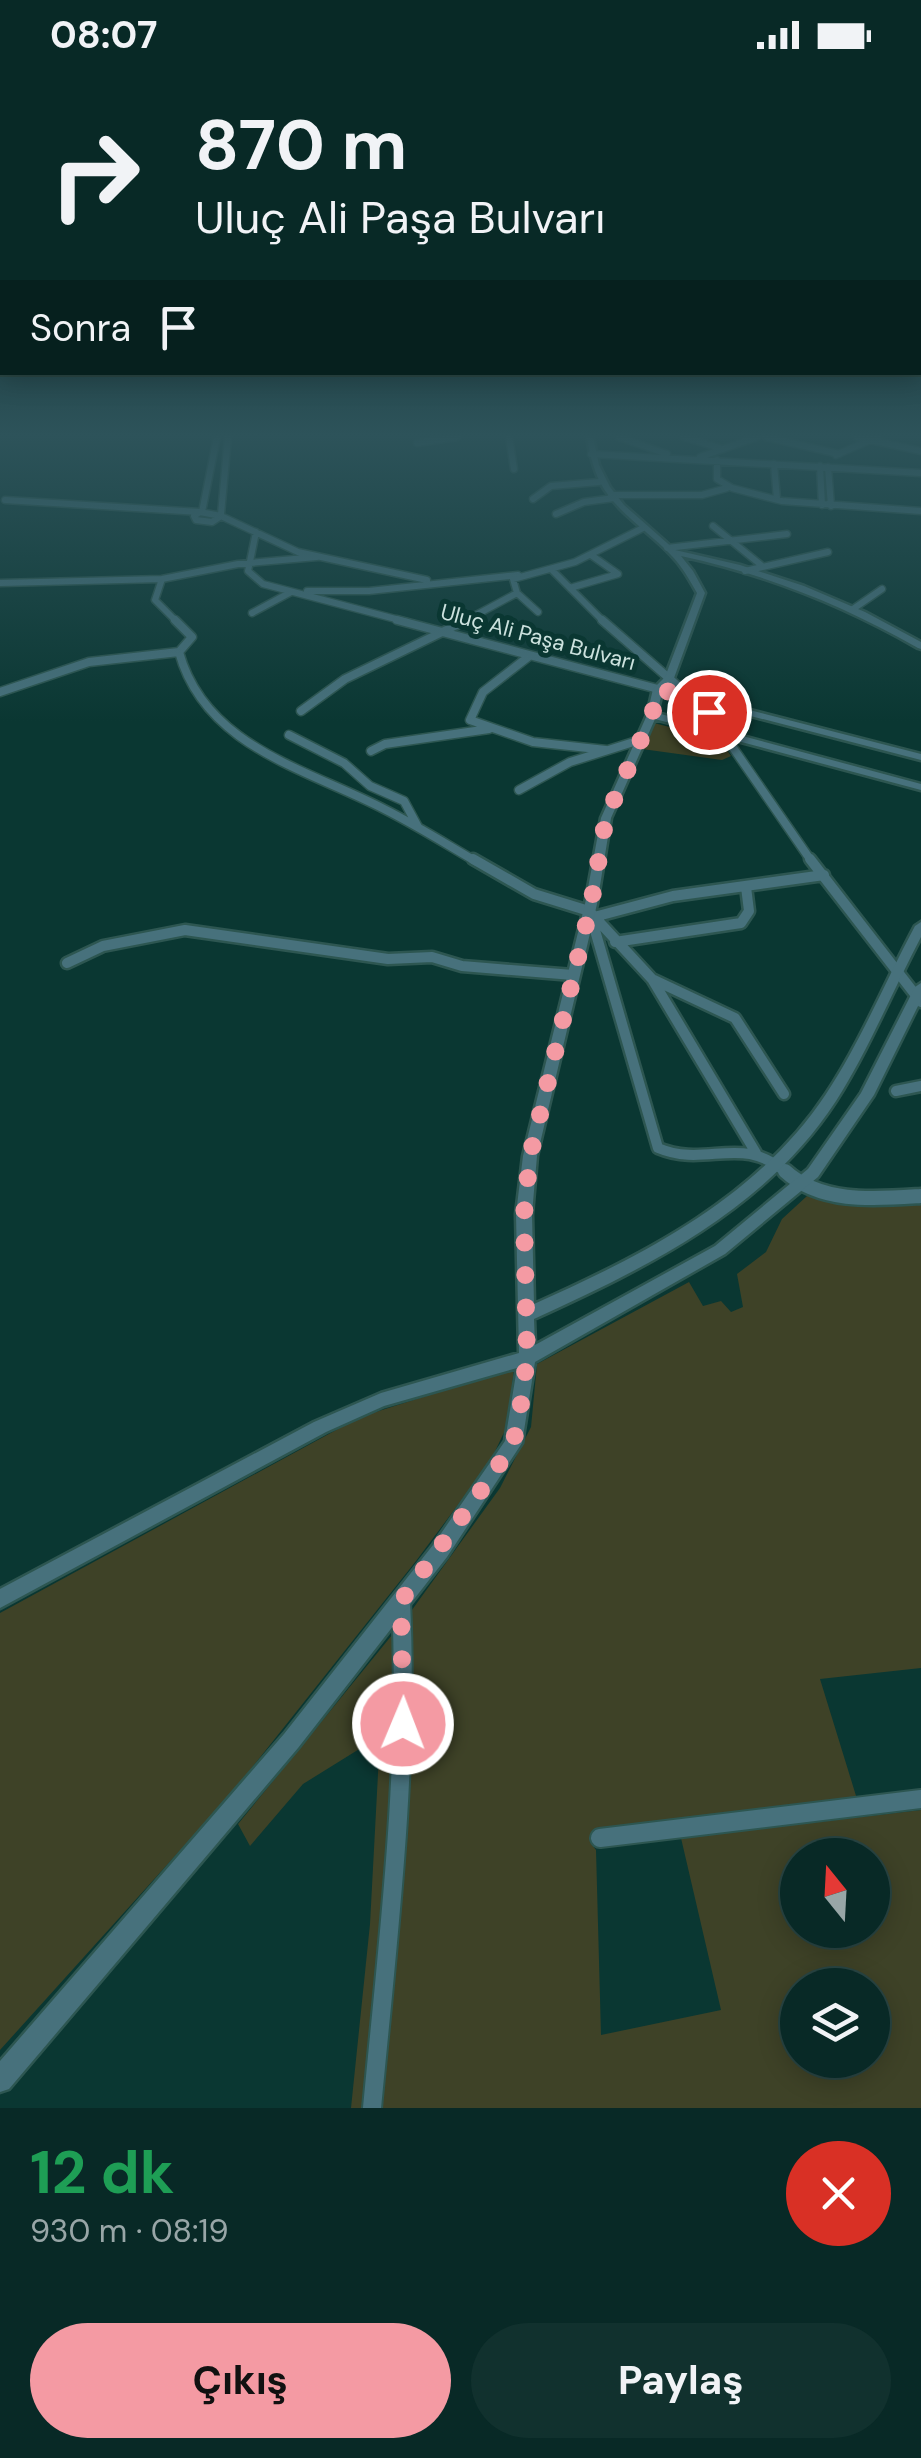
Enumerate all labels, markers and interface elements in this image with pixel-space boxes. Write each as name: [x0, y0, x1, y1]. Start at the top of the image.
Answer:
text: 08:07: [50, 10, 157, 60]
text: 870 m: [195, 100, 407, 191]
icon: right: [30, 110, 160, 240]
text: Uluç Ali Paşa Bulvarı: [195, 188, 605, 247]
icon: arrive: [151, 300, 206, 355]
text: Sonra: [30, 303, 131, 353]
street label: Uluç Ali Paşa Bulvarı: [437, 597, 639, 677]
pin: [667, 670, 752, 755]
icon: arrive: [682, 685, 737, 740]
position arrow: [351, 1672, 455, 1776]
north arrow: [780, 1838, 890, 1948]
map controls: [780, 1838, 890, 2078]
button: layers: [780, 1968, 890, 2078]
text: 12 dk: [30, 2133, 175, 2212]
button: close: [786, 2141, 891, 2246]
text: 930 m · 08:19: [30, 2210, 229, 2252]
button: Çıkış: [30, 2323, 451, 2438]
button: Paylaş: [471, 2323, 891, 2438]

